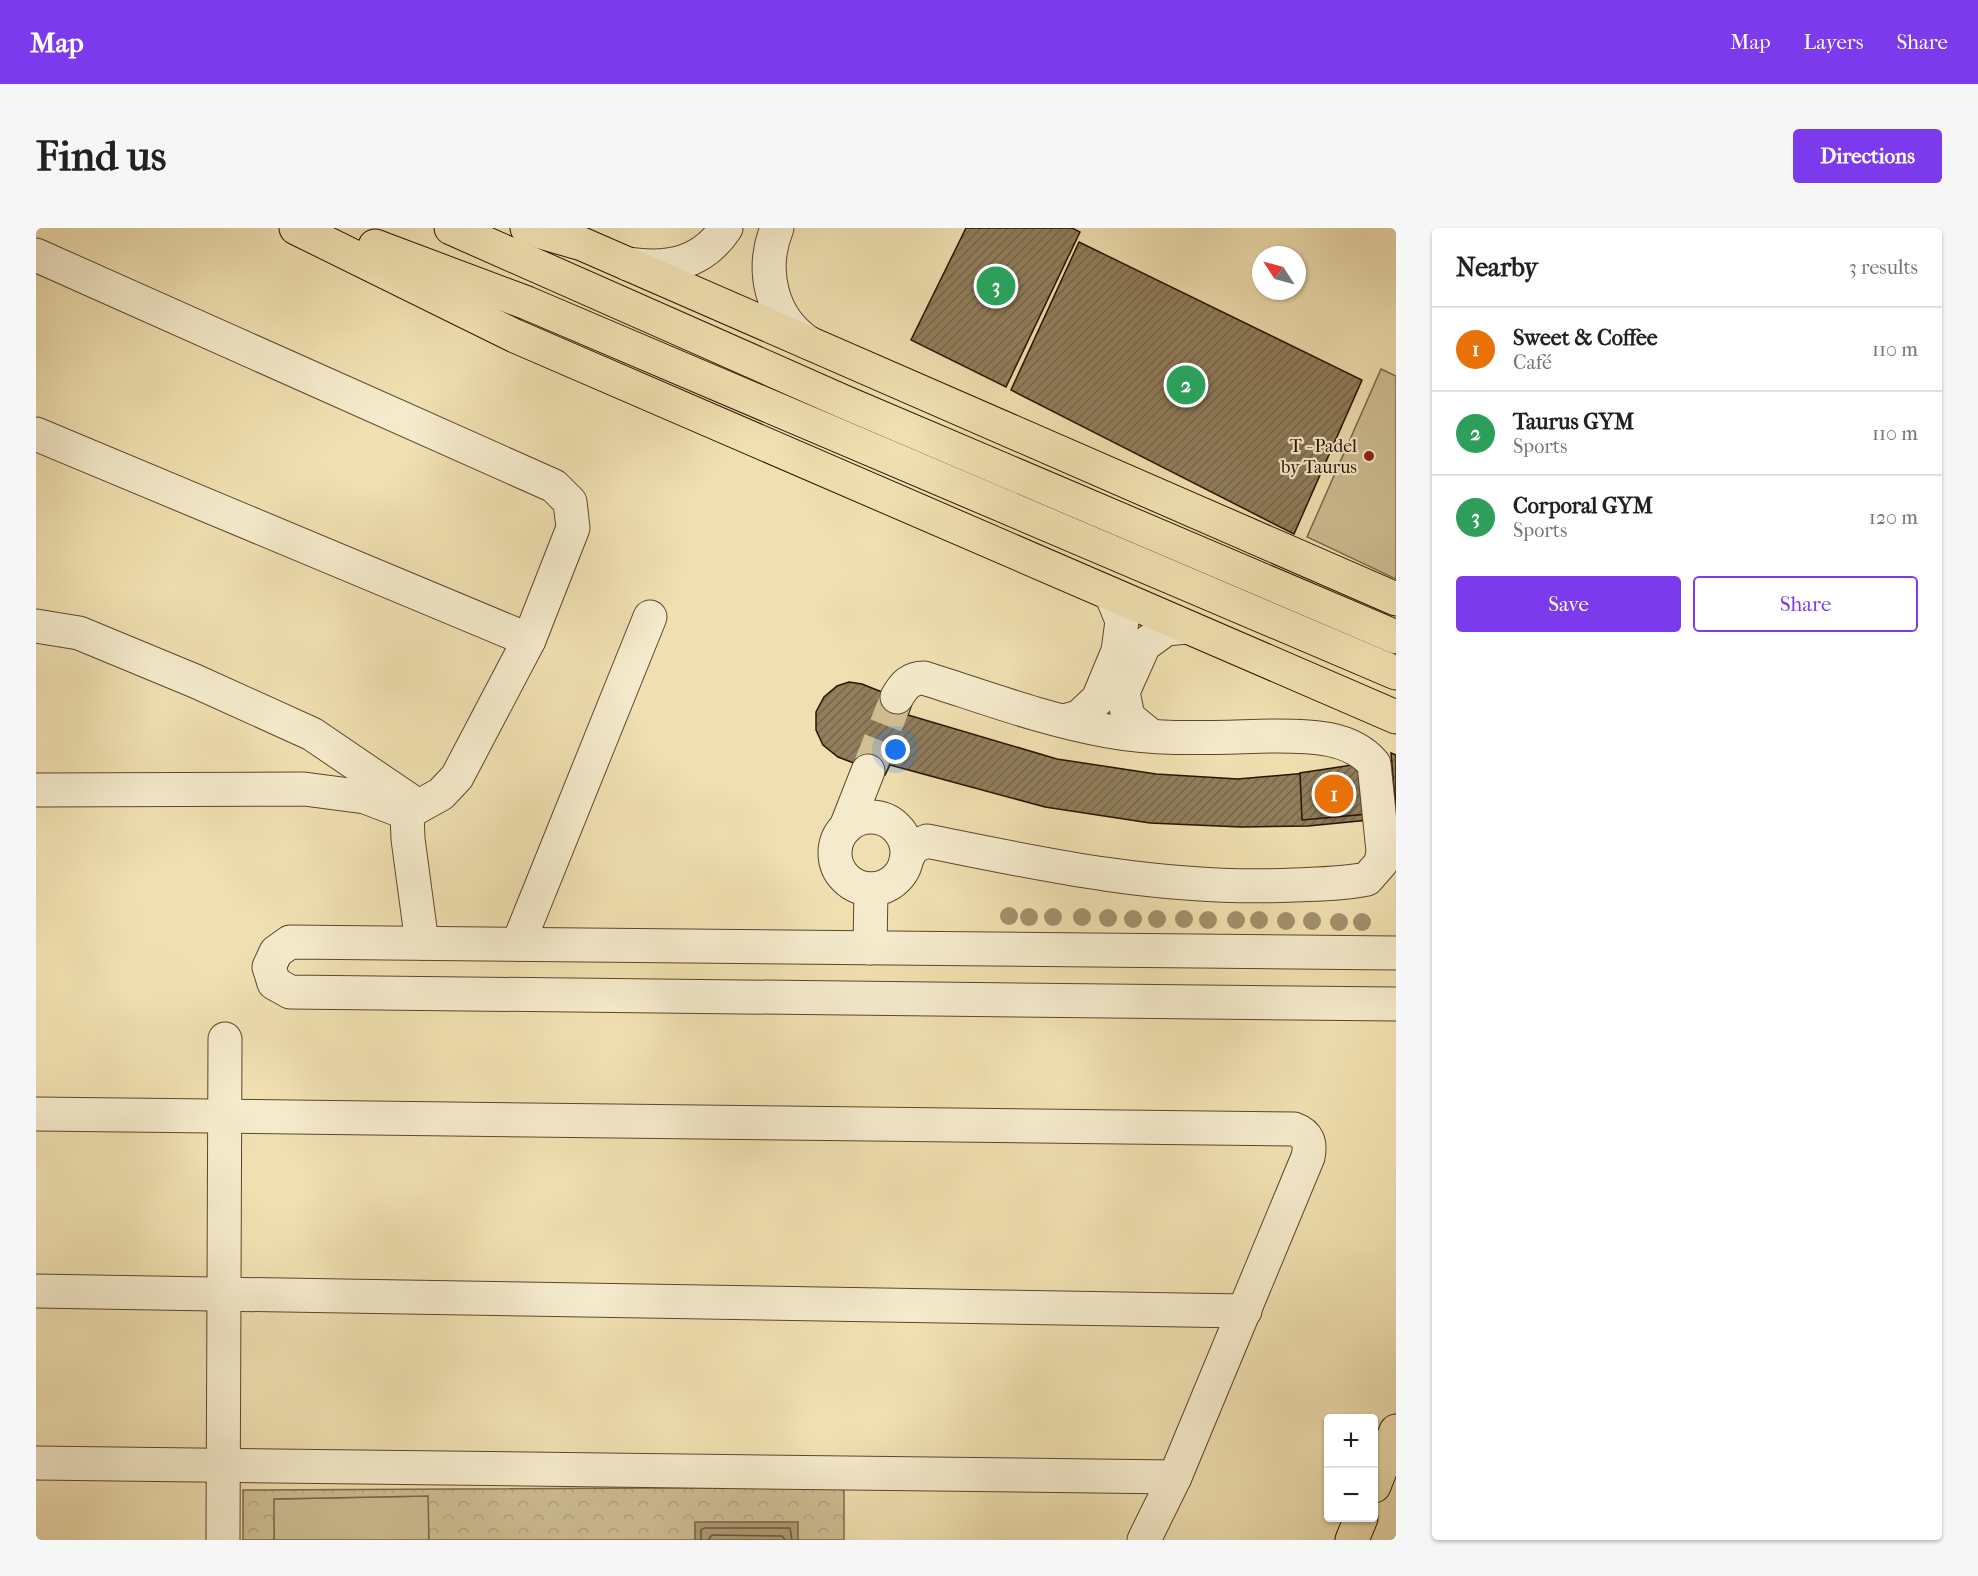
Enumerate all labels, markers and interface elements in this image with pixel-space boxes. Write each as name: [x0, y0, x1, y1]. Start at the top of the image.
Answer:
text: Map: [30, 26, 84, 59]
text: Map: [1730, 30, 1771, 54]
text: Layers: [1804, 30, 1863, 54]
text: Share: [1896, 30, 1948, 54]
button: Directions: [1793, 129, 1942, 183]
text: Find us: [36, 132, 166, 181]
north arrow: [1252, 246, 1306, 300]
text: Nearby: [1456, 252, 1538, 283]
text: 3 results: [1849, 256, 1918, 279]
pin: 3: [976, 264, 1016, 308]
text: Sweet & Coffee: [1513, 325, 1658, 351]
text: 1: [1472, 338, 1479, 361]
text: 110 m: [1872, 338, 1918, 361]
text: Café: [1513, 351, 1552, 374]
pin: 2: [1166, 362, 1206, 408]
text: Taurus GYM: [1513, 409, 1634, 435]
text: 2: [1470, 422, 1481, 445]
text: 110 m: [1872, 422, 1918, 445]
text: Sports: [1513, 435, 1567, 458]
place label: T - Padel by Taurus: [1280, 436, 1357, 478]
marker: T - Padel by Taurus: [1362, 449, 1376, 463]
text: Corporal GYM: [1513, 493, 1653, 519]
text: 3: [1471, 506, 1480, 529]
text: 120 m: [1869, 506, 1918, 529]
text: Sports: [1513, 519, 1567, 542]
button: Save: [1456, 576, 1681, 632]
button: Share: [1693, 576, 1918, 632]
your location: [881, 735, 910, 764]
pin: 1: [1314, 772, 1354, 816]
map controls: [1324, 1414, 1378, 1522]
button: +: [1324, 1414, 1378, 1468]
button: −: [1324, 1468, 1378, 1522]

